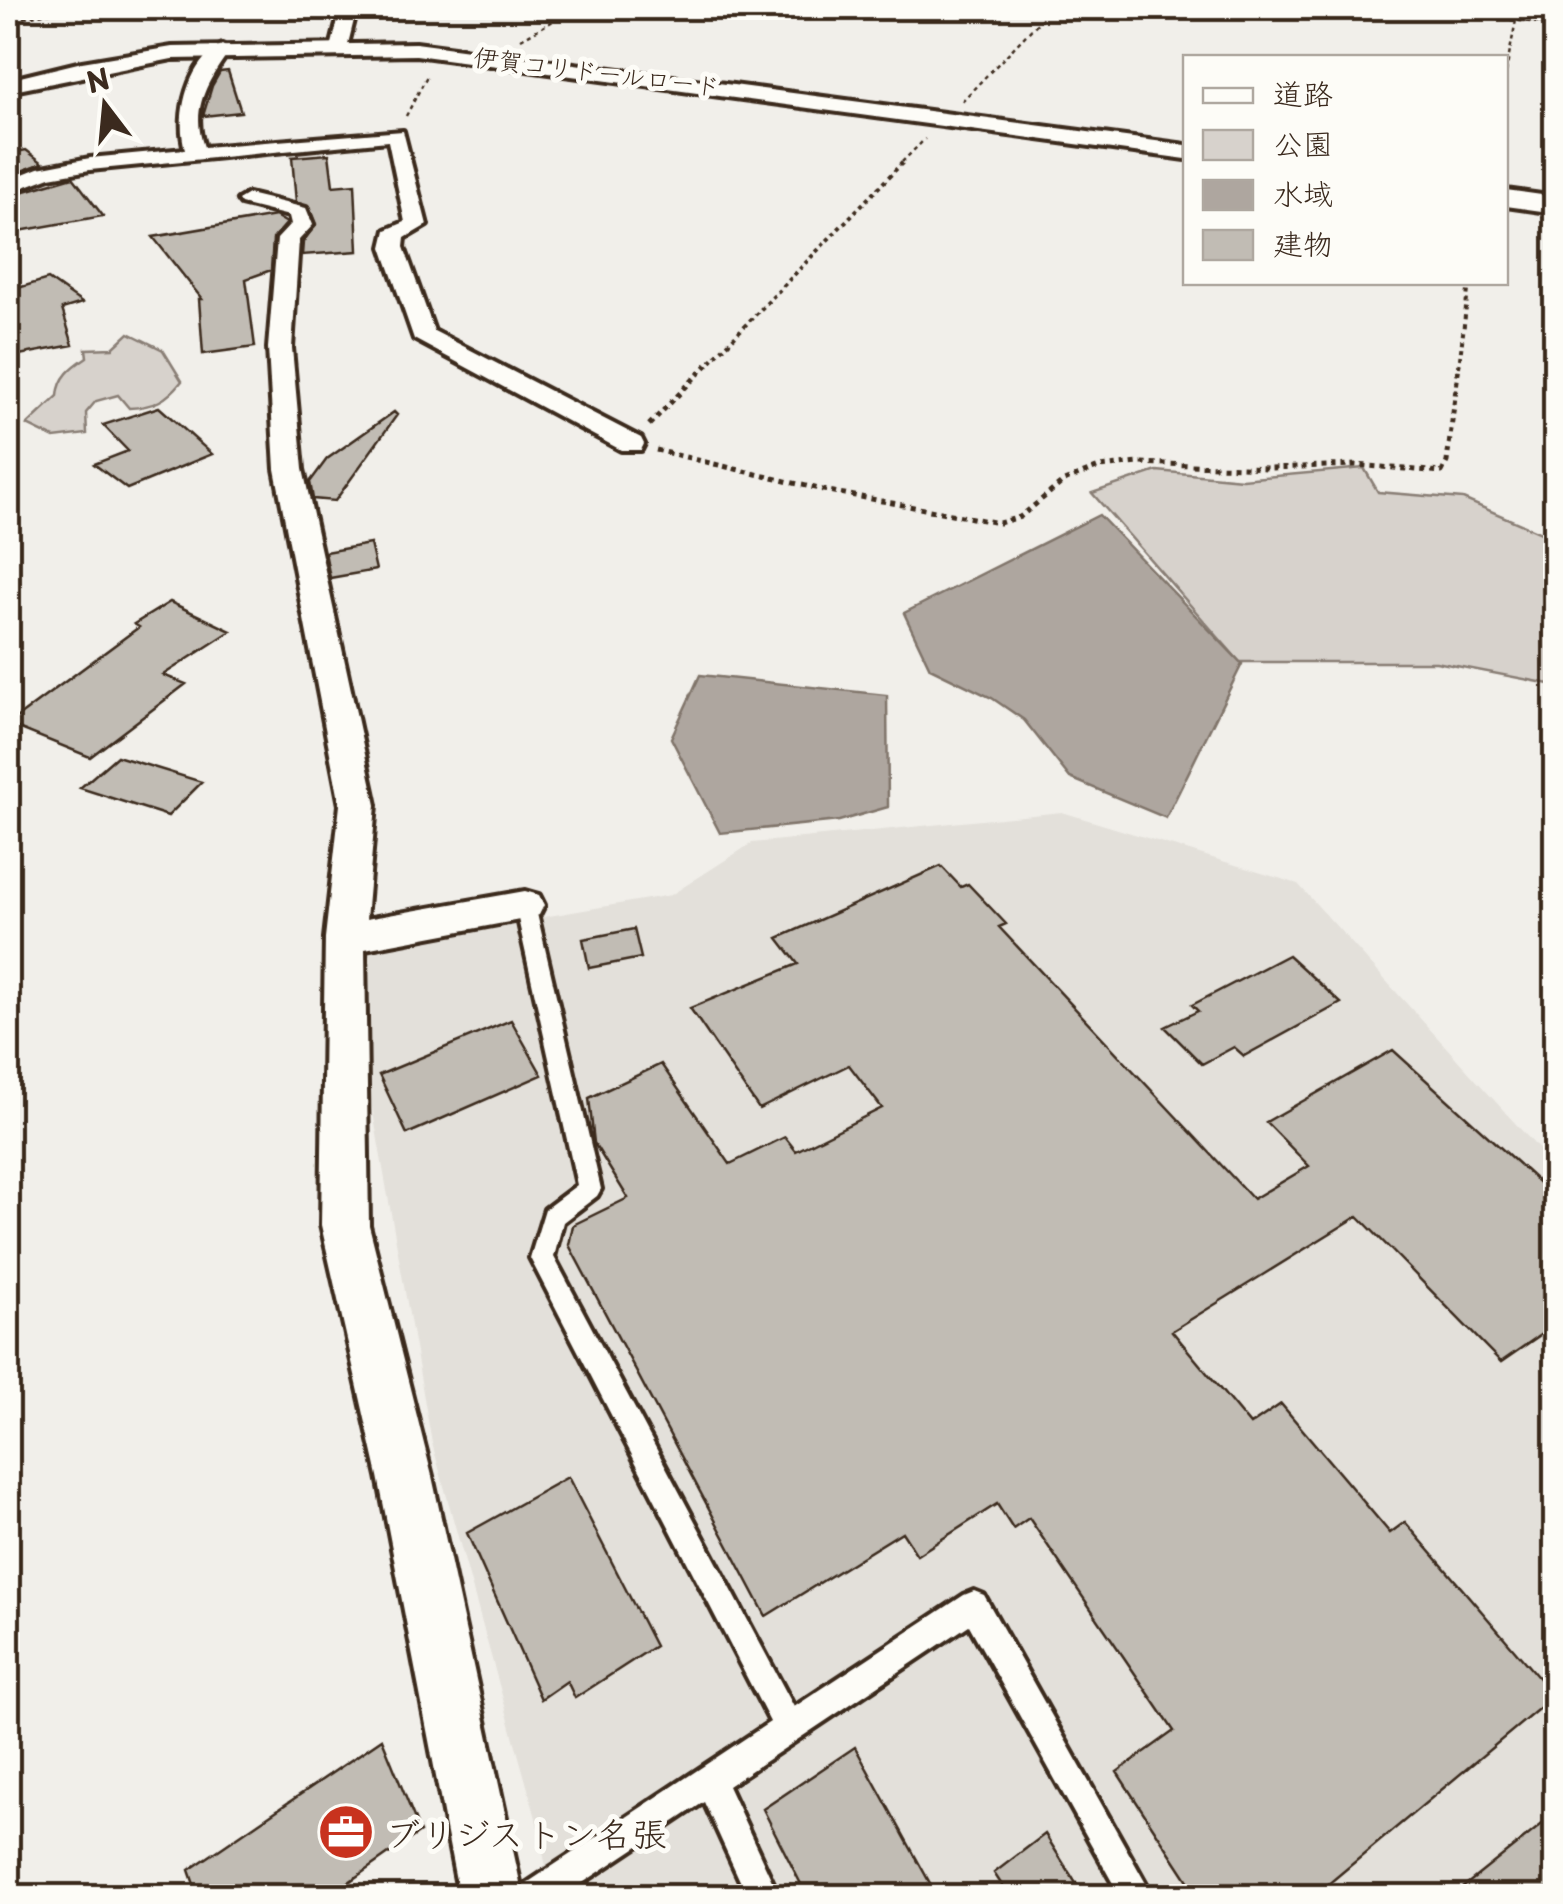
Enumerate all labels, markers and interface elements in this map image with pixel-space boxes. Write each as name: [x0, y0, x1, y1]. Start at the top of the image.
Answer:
street label: 伊賀コリドールロード: [471, 37, 723, 105]
north arrow: [55, 55, 155, 155]
legend: [1183, 55, 1508, 285]
text: N: [81, 56, 114, 103]
text: 道路: [1273, 70, 1333, 115]
text: 公園: [1273, 120, 1333, 165]
text: 水域: [1273, 170, 1333, 215]
text: 建物: [1273, 220, 1333, 265]
office icon: ブリジストン名張: [316, 1802, 376, 1862]
place label: ブリジストン名張: [385, 1806, 666, 1859]

